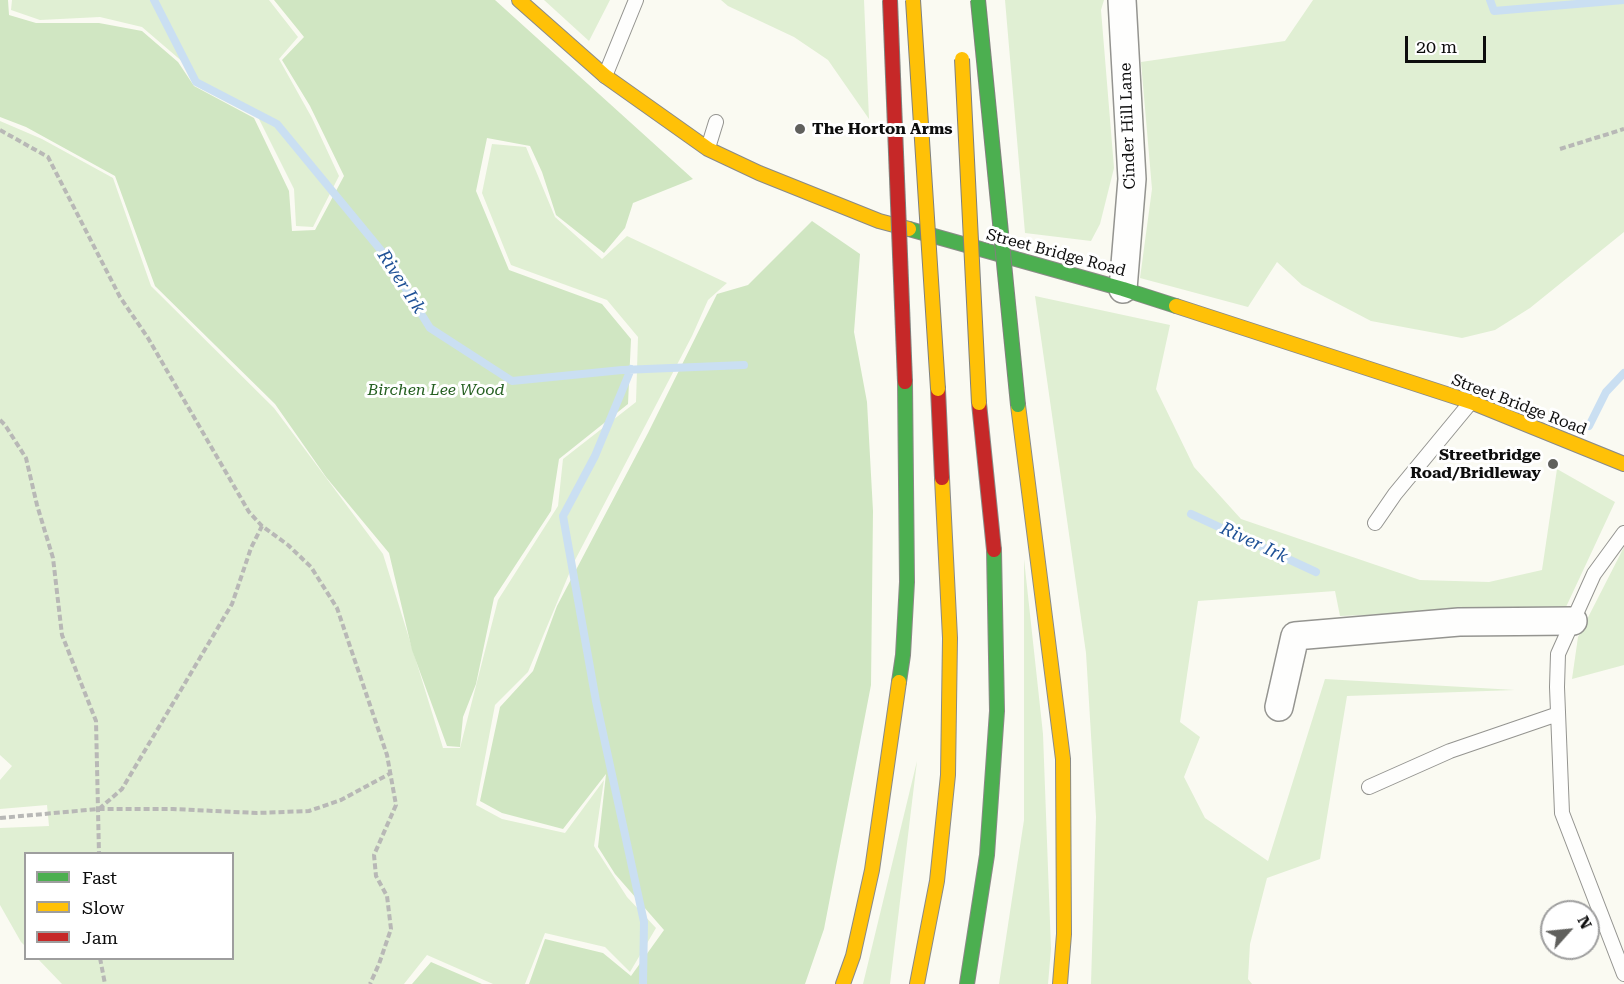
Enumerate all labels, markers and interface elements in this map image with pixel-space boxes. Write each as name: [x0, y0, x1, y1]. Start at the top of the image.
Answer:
scale bar: [1408, 24, 1489, 62]
text: 20 m: [1416, 36, 1457, 57]
street label: Cinder Hill Lane: [1116, 62, 1140, 190]
place label: The Horton Arms: [812, 119, 953, 139]
marker: The Horton Arms: [793, 122, 807, 136]
street label: Street Bridge Road: [984, 225, 1128, 281]
water label: River Irk: [372, 246, 430, 318]
street label: Street Bridge Road: [1449, 370, 1589, 440]
park label: Birchen Lee Wood: [367, 380, 505, 400]
place label: Streetbridge Road/Bridleway: [1410, 445, 1541, 483]
marker: Streetbridge Road/Bridleway: [1546, 457, 1560, 471]
water label: River Irk: [1217, 518, 1291, 568]
legend: [24, 852, 234, 960]
text: Fast: [82, 867, 117, 888]
text: Slow: [82, 897, 124, 918]
north arrow: [1540, 900, 1600, 960]
text: N: [1573, 913, 1596, 932]
text: Jam: [82, 927, 118, 948]

